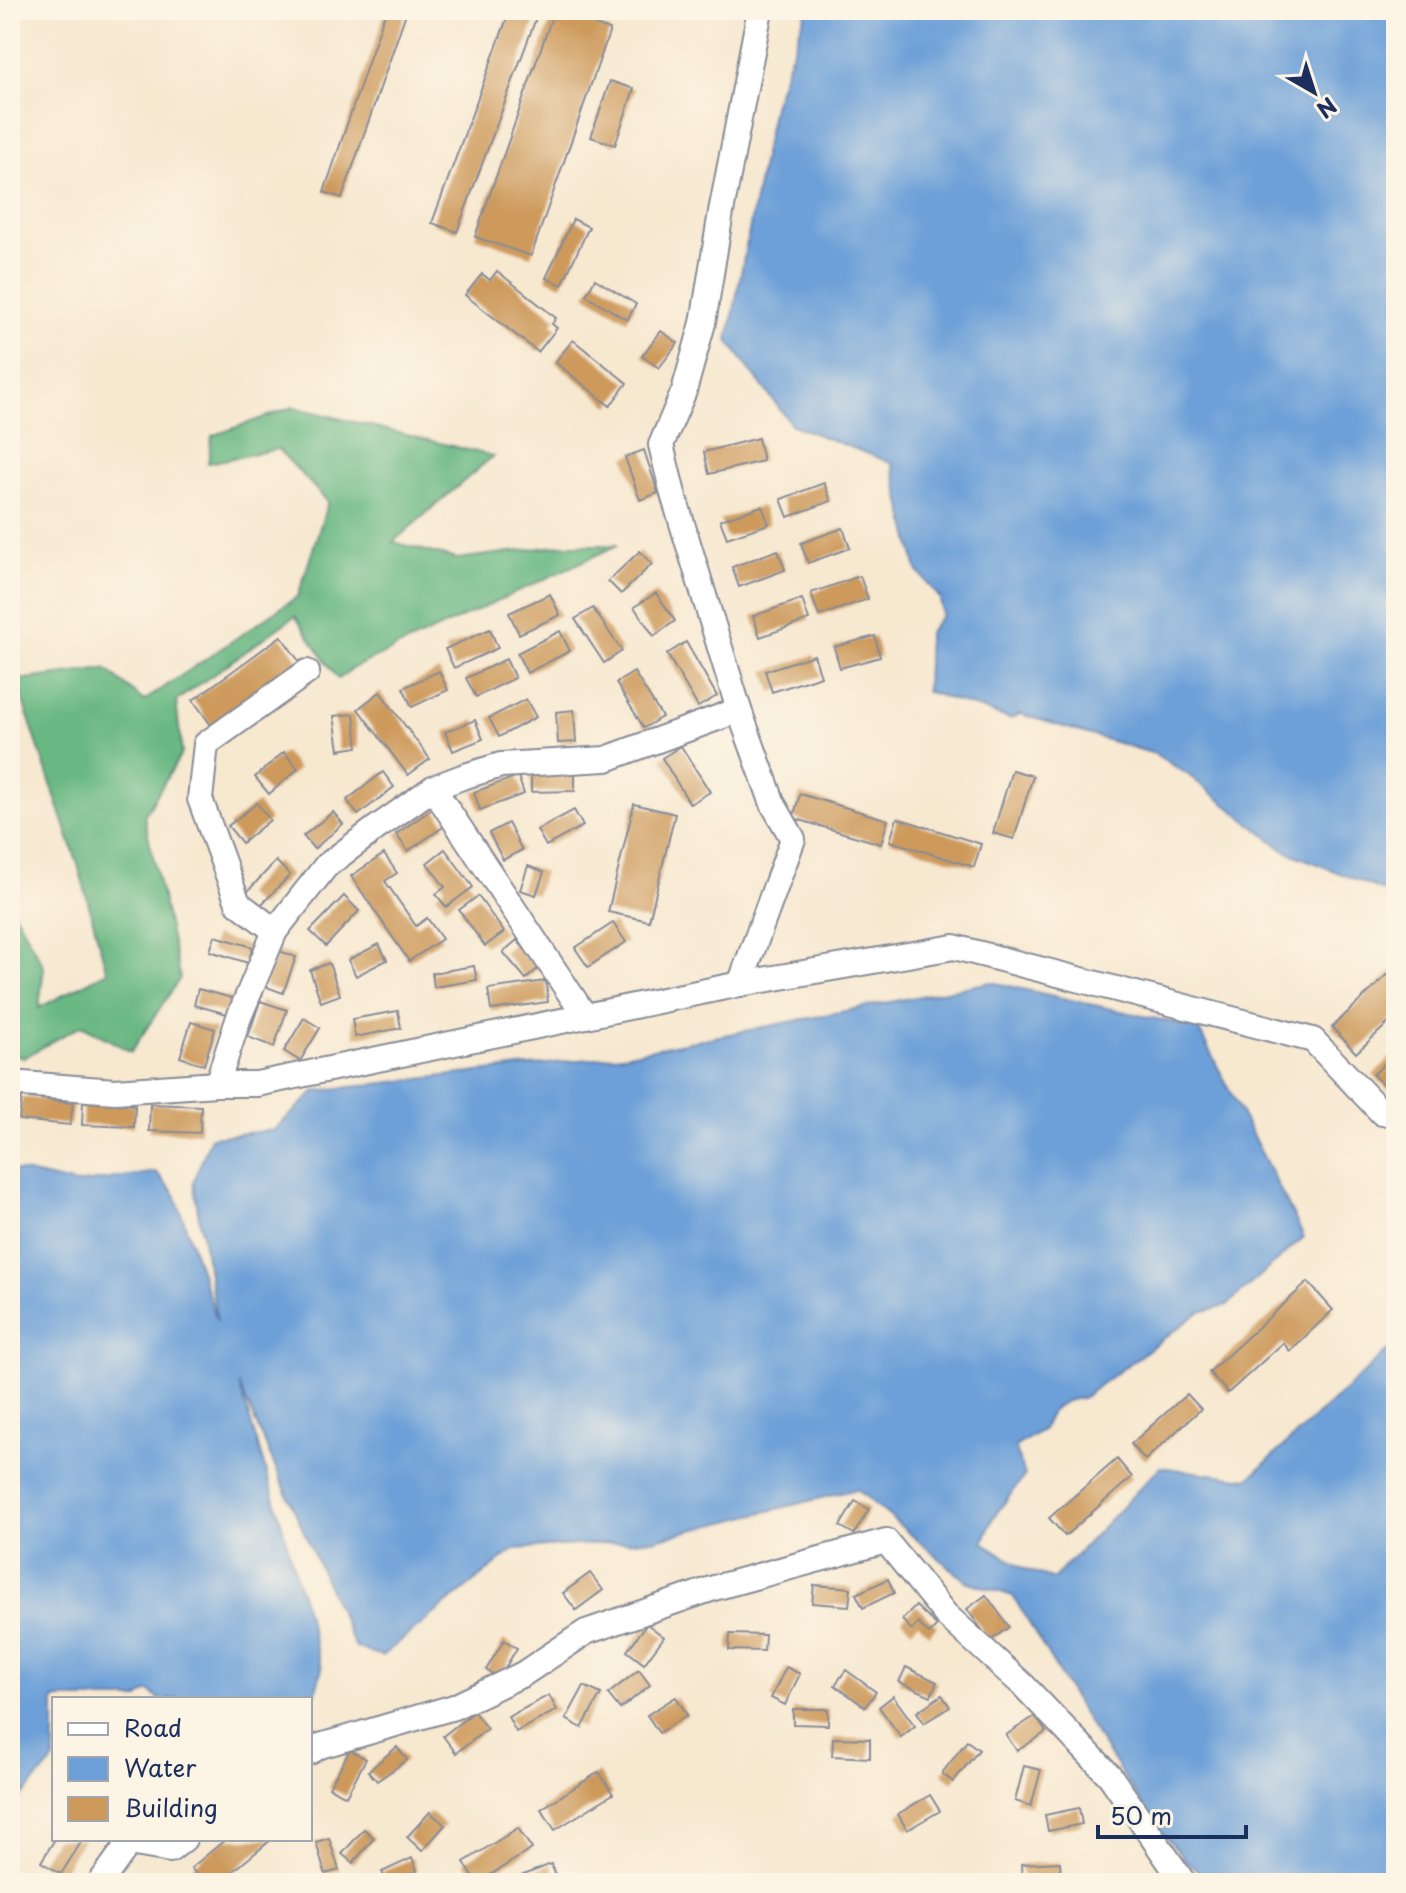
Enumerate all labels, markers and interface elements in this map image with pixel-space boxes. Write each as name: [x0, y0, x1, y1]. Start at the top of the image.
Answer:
north arrow: [1274, 52, 1354, 132]
text: N: [1310, 90, 1345, 127]
legend: [52, 1697, 312, 1841]
text: Road: [124, 1709, 182, 1745]
text: Water: [124, 1749, 197, 1785]
text: Building: [124, 1789, 218, 1825]
scale bar: [1098, 1789, 1246, 1839]
text: 50 m: [1110, 1797, 1172, 1833]

